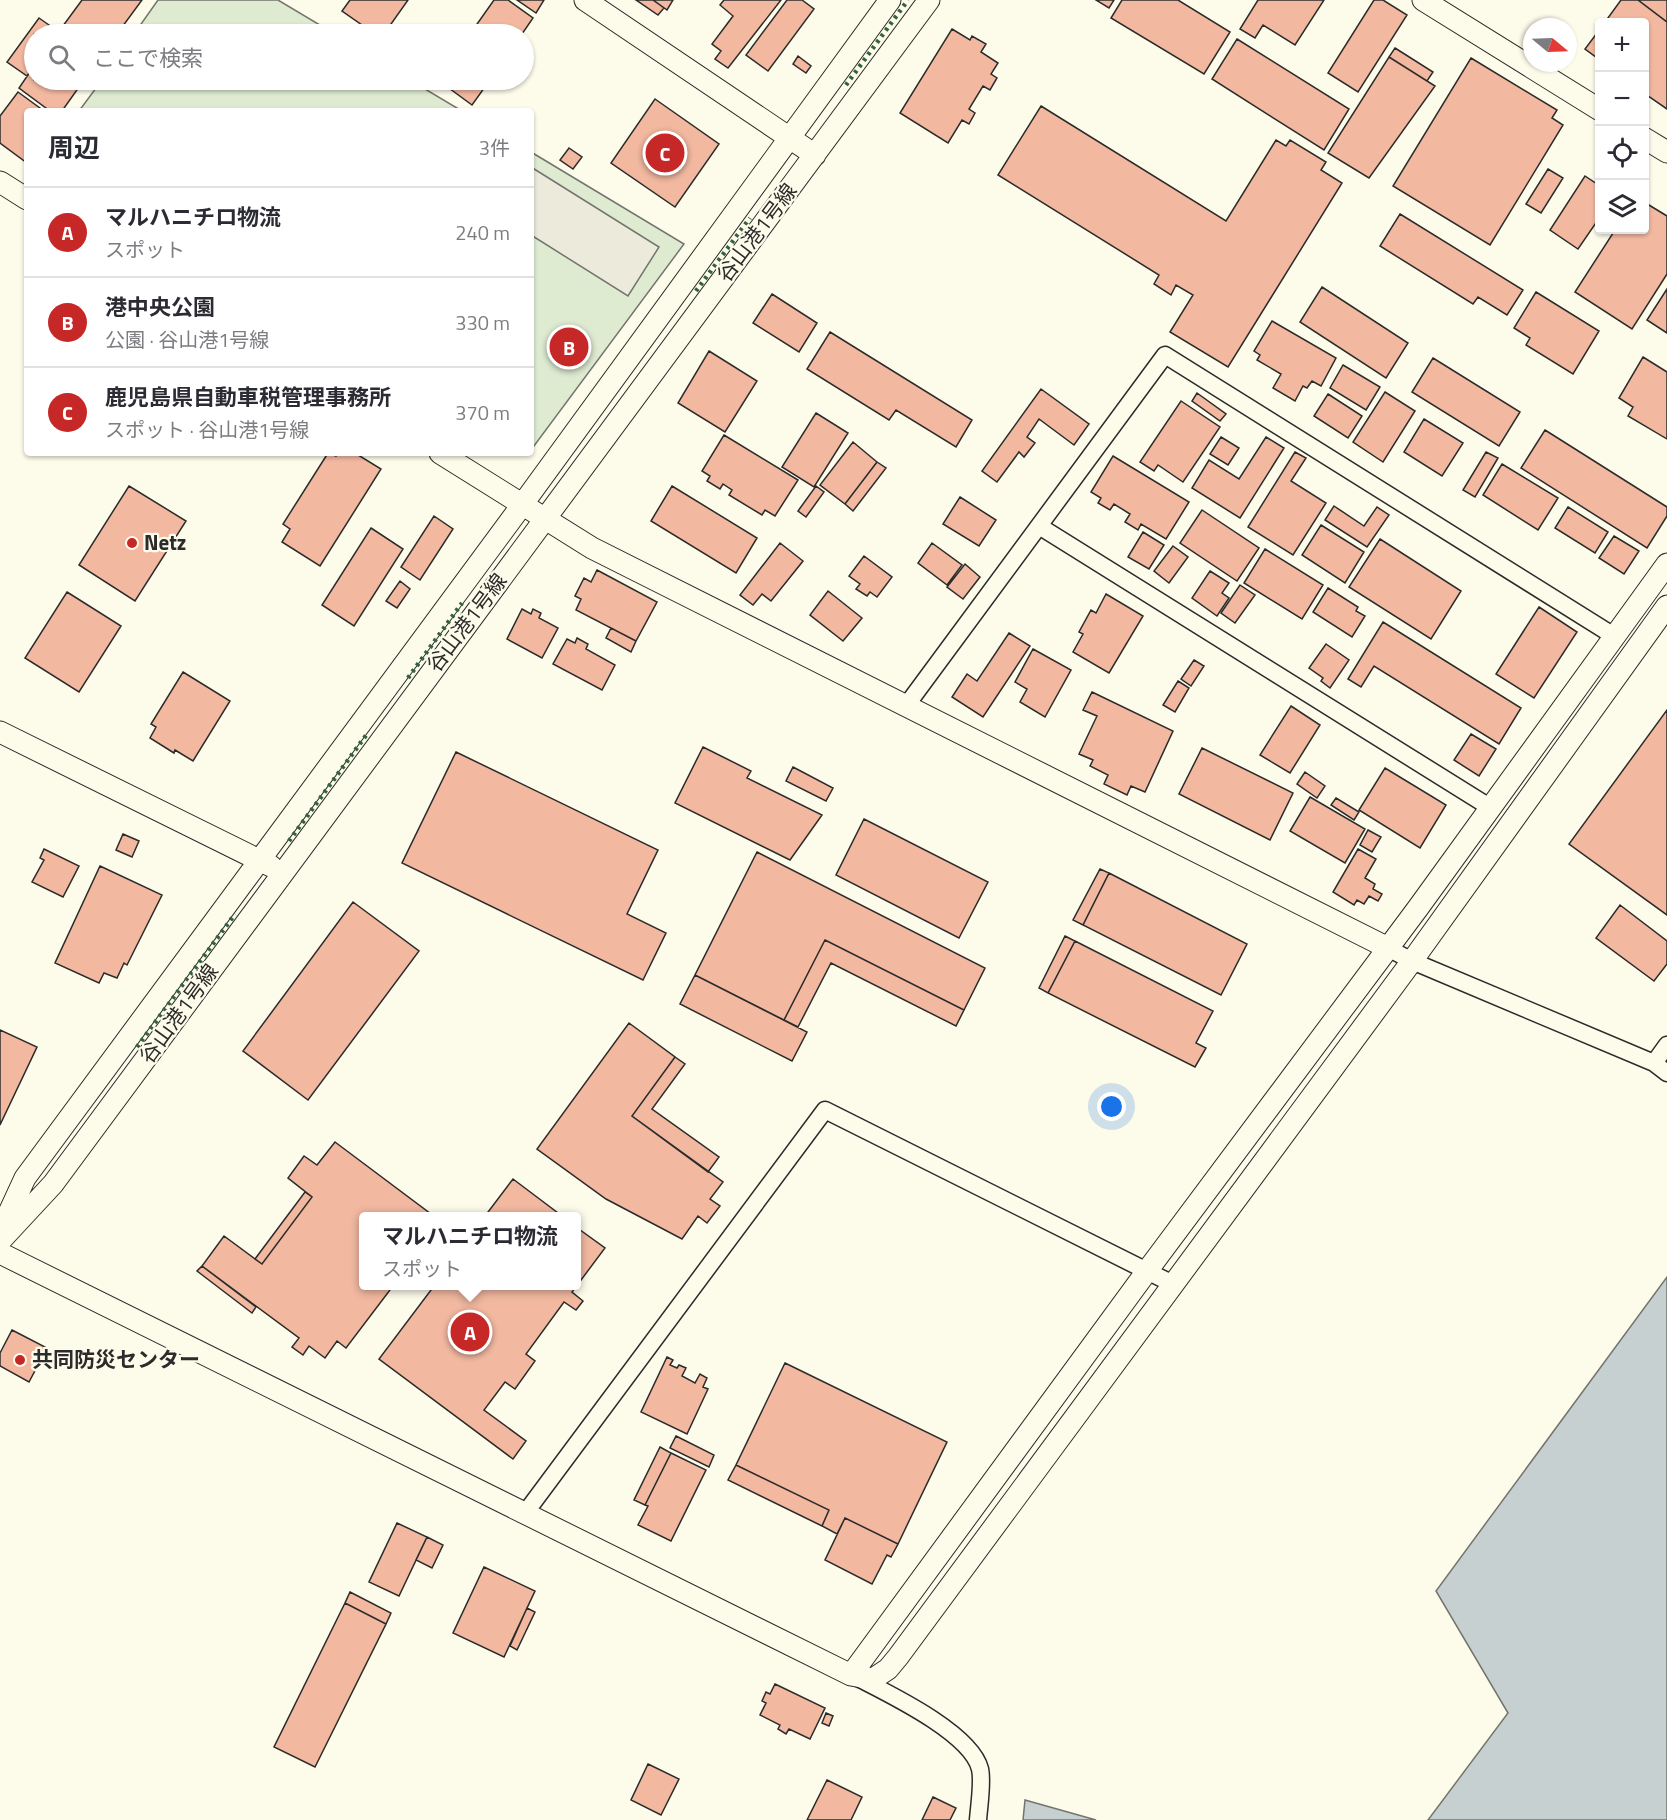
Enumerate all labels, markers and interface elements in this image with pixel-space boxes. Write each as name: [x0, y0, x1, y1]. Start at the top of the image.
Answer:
north arrow: [1523, 18, 1577, 72]
map controls: [1595, 18, 1649, 234]
button: +: [1595, 18, 1649, 72]
search box: [24, 24, 534, 90]
icon: search: [45, 41, 78, 74]
text: ここで検索: [93, 41, 203, 75]
button: −: [1595, 72, 1649, 126]
button: locate: [1595, 126, 1649, 180]
text: 周辺: [48, 128, 100, 167]
pin: C: [646, 130, 684, 176]
text: 3件: [479, 132, 510, 163]
street label: 谷山港1号線: [708, 176, 804, 289]
button: layers: [1595, 180, 1649, 234]
text: マルハニチロ物流: [105, 200, 281, 234]
text: A: [61, 217, 74, 248]
text: 240 m: [455, 217, 510, 248]
text: スポット: [105, 234, 185, 265]
text: 港中央公園: [105, 290, 215, 324]
text: B: [61, 307, 74, 338]
text: 330 m: [455, 307, 510, 338]
text: 公園 · 谷山港1号線: [105, 324, 269, 355]
pin: B: [550, 324, 588, 370]
text: 鹿児島県自動車税管理事務所: [105, 380, 391, 414]
text: C: [62, 397, 73, 428]
text: 370 m: [455, 397, 510, 428]
text: スポット · 谷山港1号線: [105, 414, 309, 445]
place label: Netz: [144, 526, 186, 558]
marker: Netz: [125, 536, 139, 550]
street label: 谷山港1号線: [418, 566, 514, 679]
street label: 谷山港1号線: [131, 957, 225, 1070]
your location: [1097, 1092, 1126, 1121]
popup: [359, 1212, 581, 1290]
text: マルハニチロ物流: [382, 1219, 558, 1253]
text: スポット: [382, 1253, 462, 1284]
pin: A: [450, 1310, 490, 1354]
place label: 共同防災センター: [32, 1343, 200, 1375]
marker: 共同防災センター: [13, 1353, 27, 1367]

